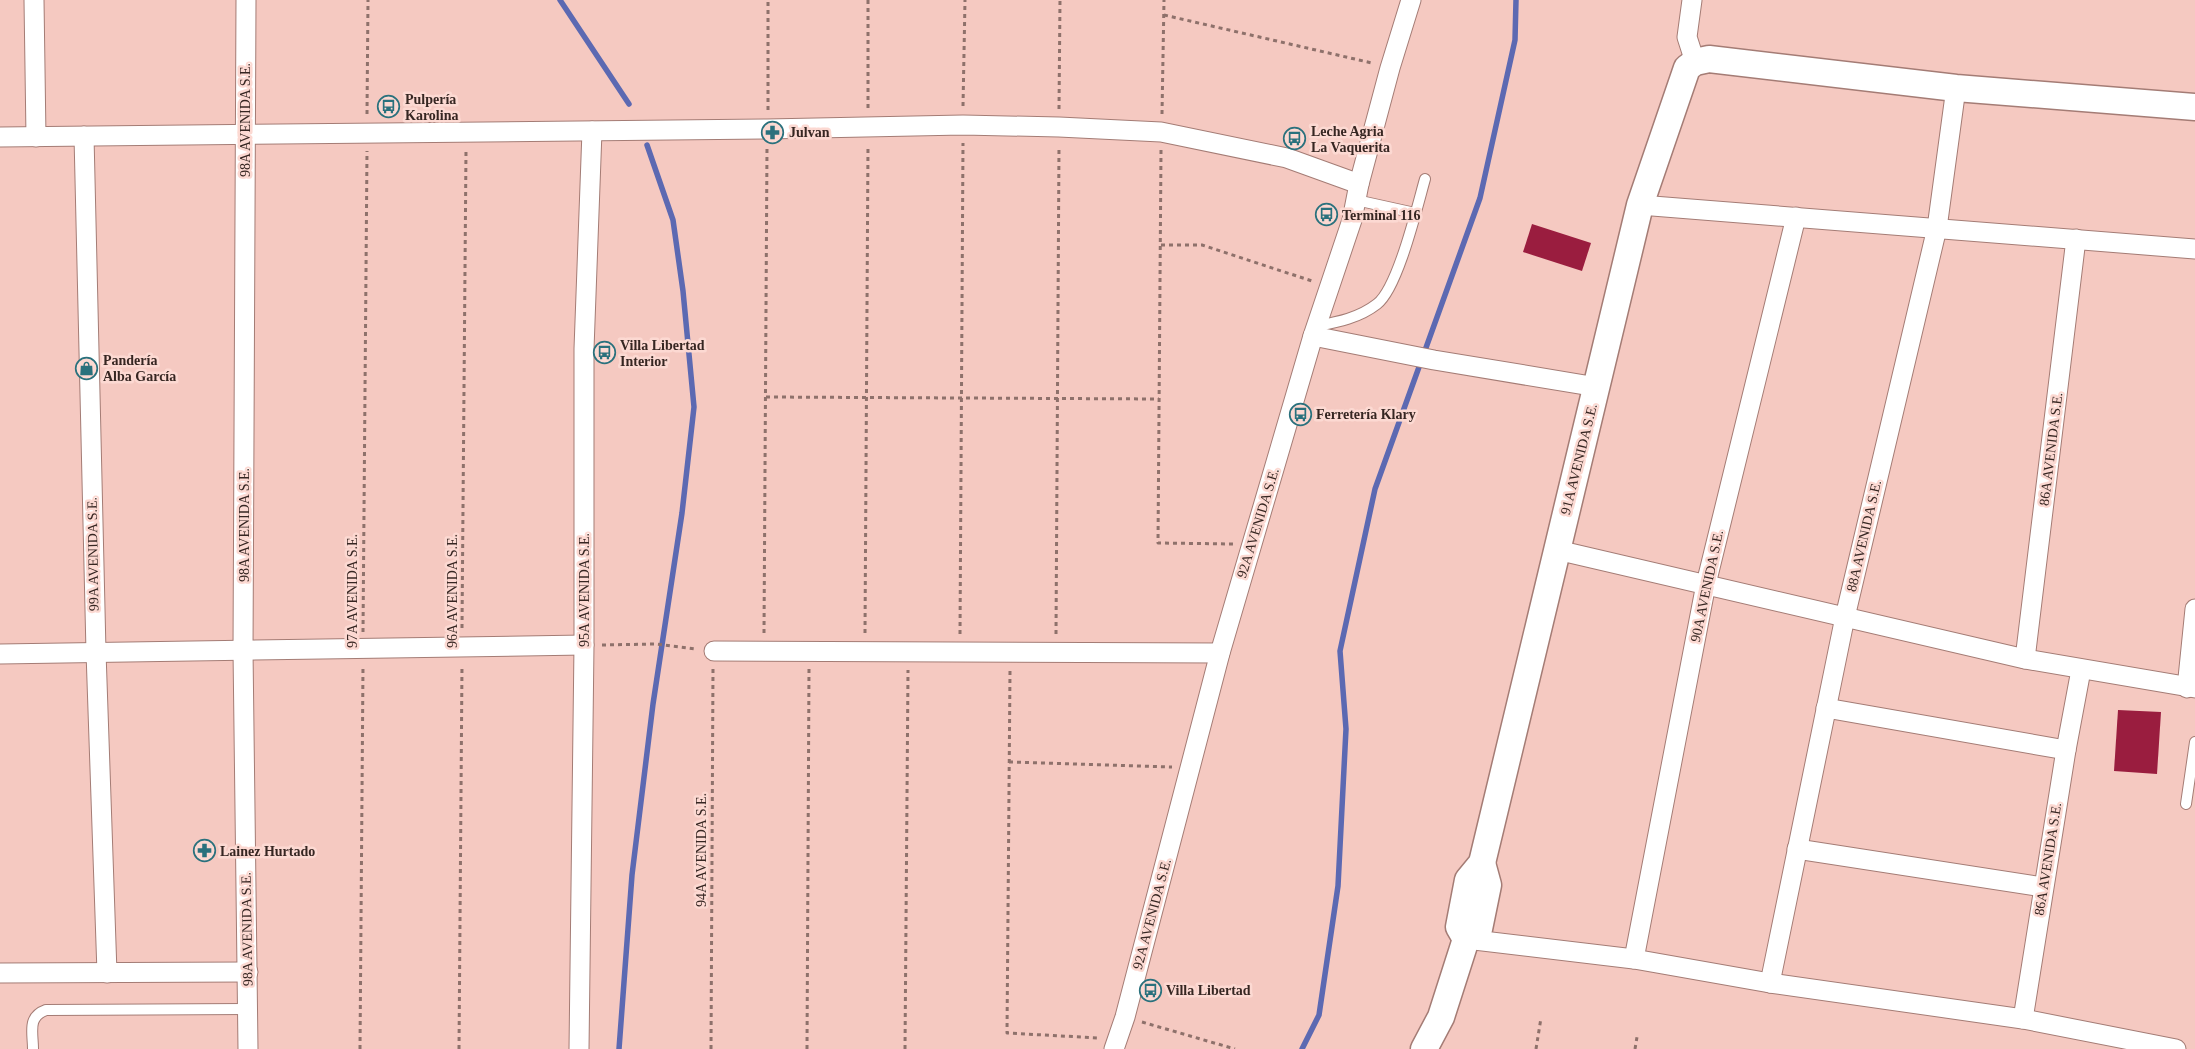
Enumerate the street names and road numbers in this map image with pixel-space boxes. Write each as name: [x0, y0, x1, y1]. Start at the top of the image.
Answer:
street label: 98A AVENIDA S.E.: [238, 63, 253, 177]
street label: 86A AVENIDA S.E.: [2037, 391, 2065, 507]
street label: 91A AVENIDA S.E.: [1558, 402, 1600, 516]
street label: 92A AVENIDA S.E.: [1234, 466, 1282, 580]
street label: 98A AVENIDA S.E.: [237, 468, 252, 582]
street label: 88A AVENIDA S.E.: [1844, 479, 1884, 593]
street label: 99A AVENIDA S.E.: [85, 497, 101, 611]
street label: 90A AVENIDA S.E.: [1688, 529, 1726, 643]
street label: 95A AVENIDA S.E.: [577, 533, 592, 647]
street label: 97A AVENIDA S.E.: [345, 534, 360, 648]
street label: 96A AVENIDA S.E.: [445, 534, 460, 648]
street label: 94A AVENIDA S.E.: [694, 793, 709, 907]
street label: 86A AVENIDA S.E.: [2032, 801, 2064, 917]
street label: 92A AVENIDA S.E.: [1130, 857, 1174, 971]
street label: 98A AVENIDA S.E.: [239, 872, 255, 986]

